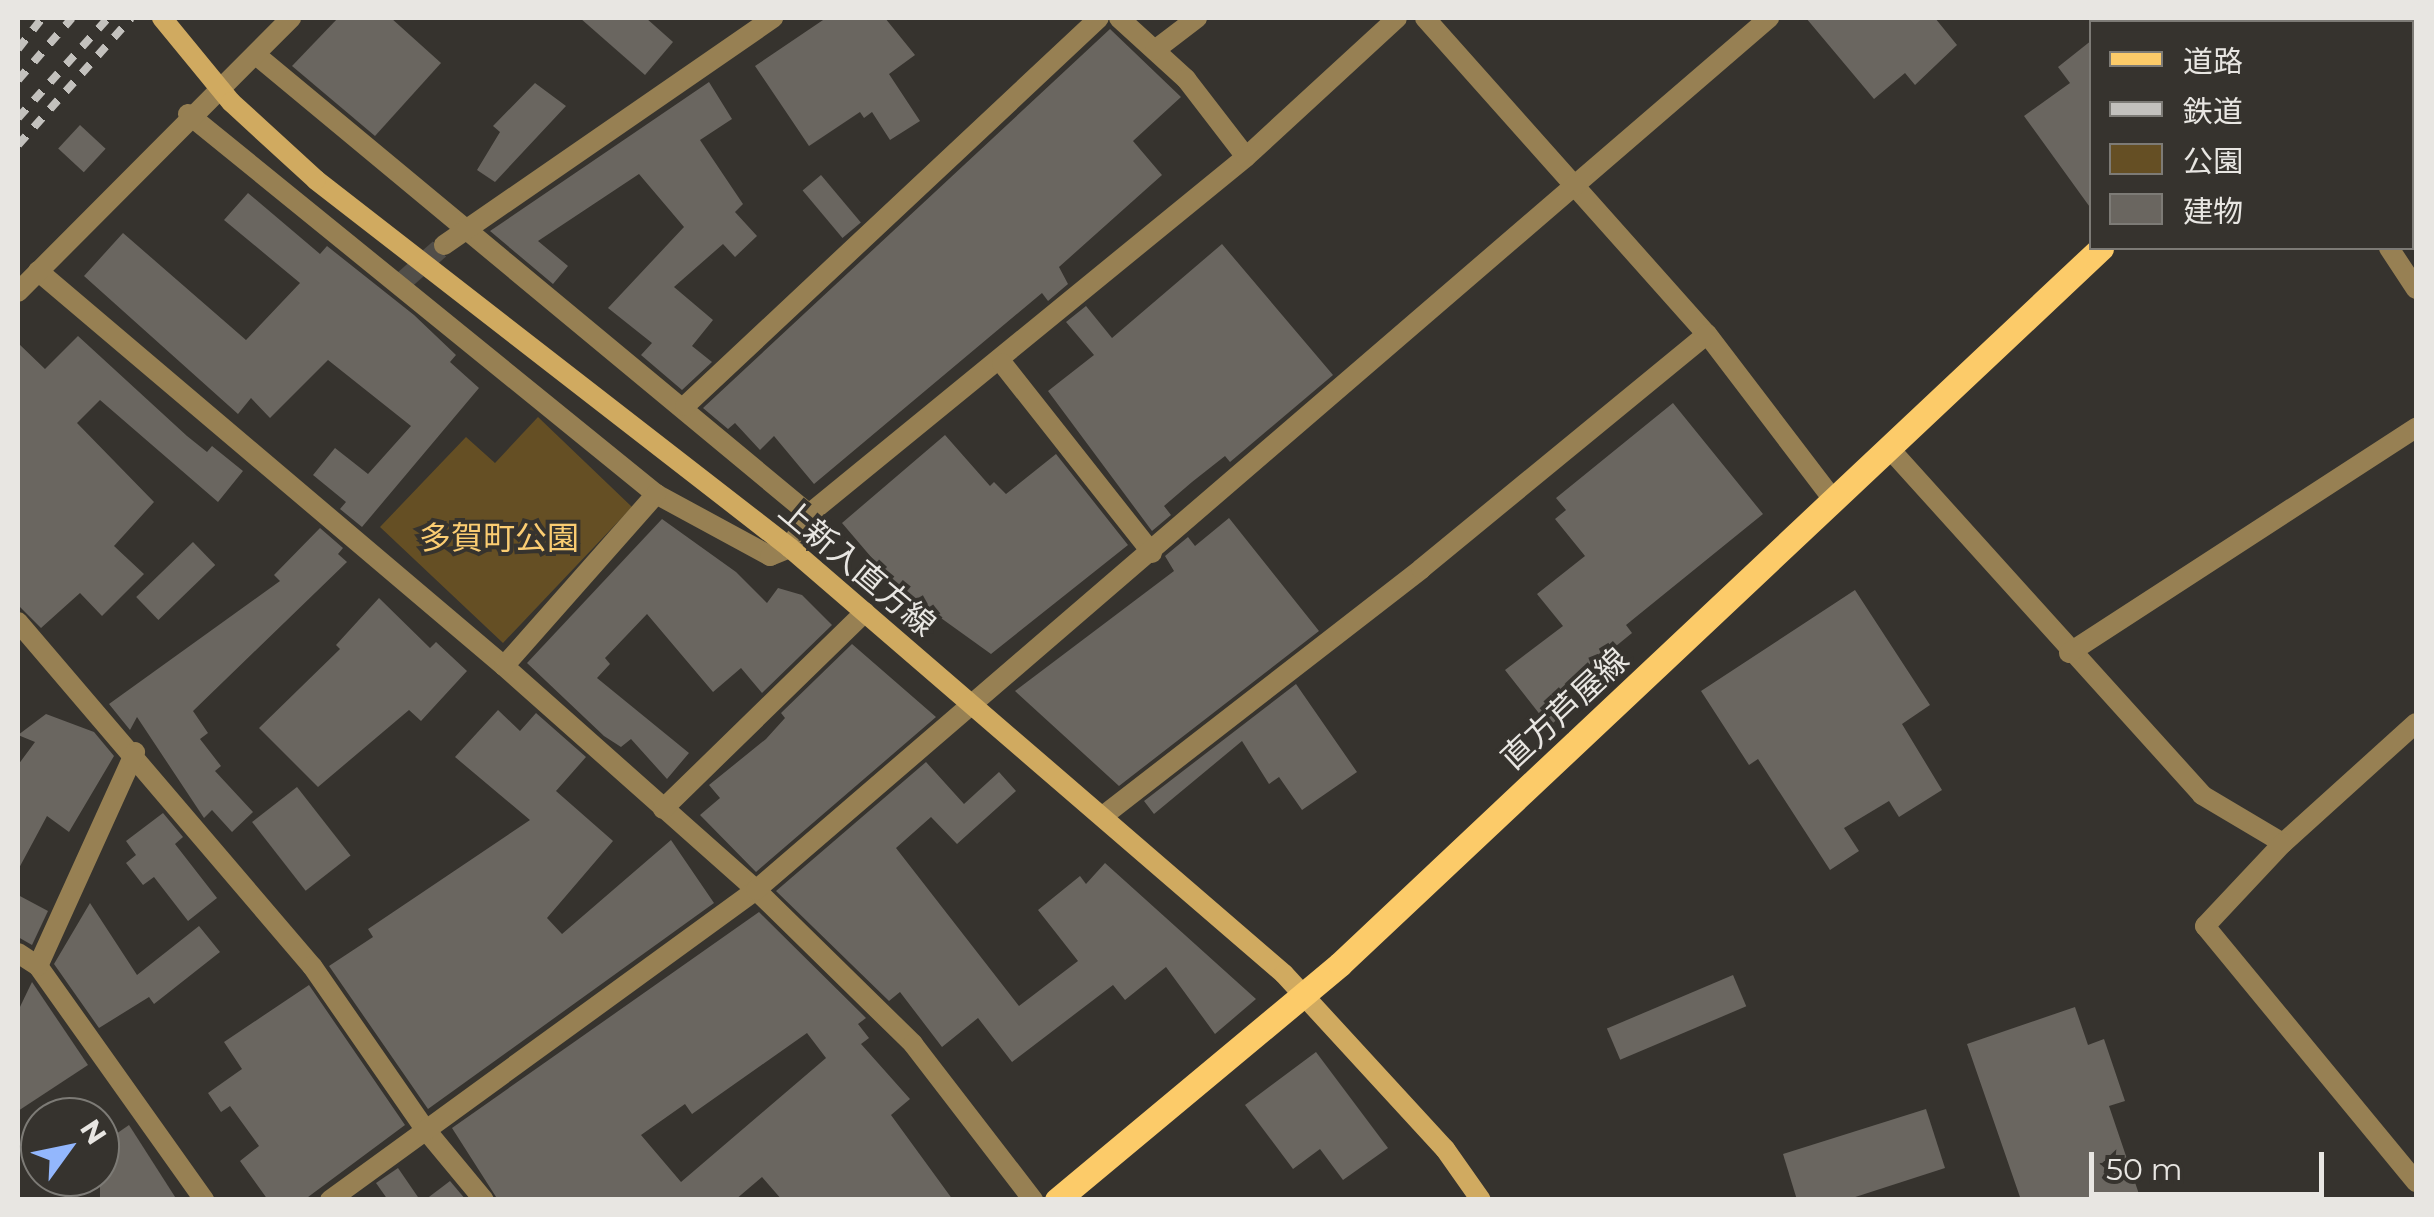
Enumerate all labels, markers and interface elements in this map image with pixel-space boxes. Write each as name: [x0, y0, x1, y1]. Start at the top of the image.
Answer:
legend: [2089, 20, 2414, 250]
text: 道路: [2183, 43, 2243, 80]
text: 鉄道: [2183, 93, 2243, 130]
text: 公園: [2183, 143, 2243, 180]
text: 建物: [2183, 193, 2243, 230]
street label: 上新入直方線: [771, 492, 943, 644]
park label: 多賀町公園: [419, 519, 579, 557]
street label: 直方芦屋線: [1493, 640, 1637, 778]
north arrow: [20, 1097, 120, 1197]
text: N: [73, 1113, 114, 1150]
scale bar: [2094, 1132, 2329, 1194]
text: 50 m: [2106, 1151, 2183, 1188]

